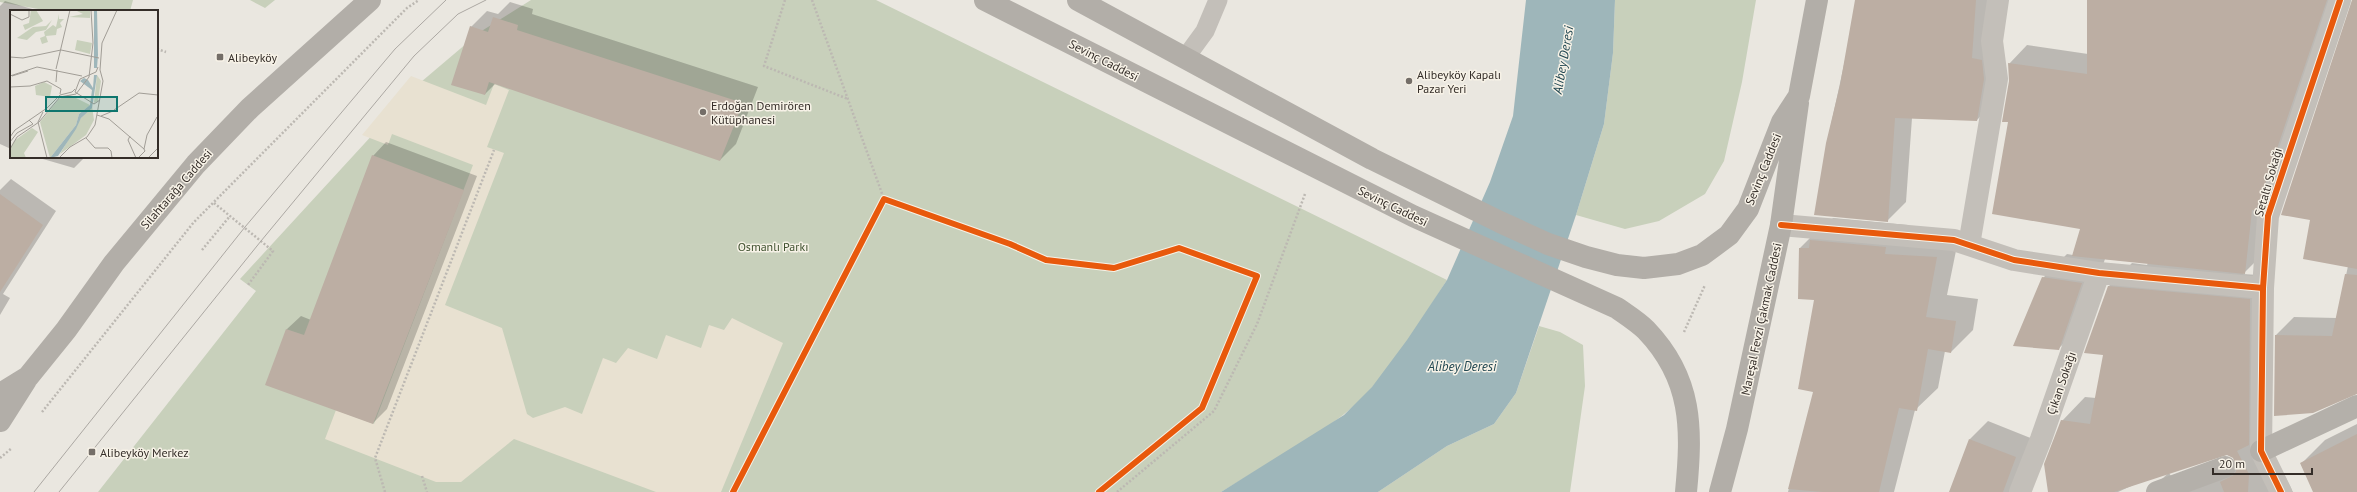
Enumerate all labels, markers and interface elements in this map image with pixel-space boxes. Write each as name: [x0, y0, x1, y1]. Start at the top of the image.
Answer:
inset map: [10, 10, 158, 158]
water label: Alibey Deresi: [1548, 24, 1577, 96]
street label: Sevinç Caddesi: [1067, 36, 1141, 84]
place label: Alibeyköy: [228, 50, 278, 65]
marker: Alibeyköy: [215, 52, 225, 62]
place label: Alibeyköy Kapalı Pazar Yeri: [1417, 67, 1501, 96]
marker: Alibeyköy Kapalı Pazar Yeri: [1404, 76, 1414, 86]
place label: Erdoğan Demirören Kütüphanesi: [711, 98, 811, 127]
marker: Erdoğan Demirören Kütüphanesi: [698, 107, 708, 117]
street label: Sevinç Caddesi: [1742, 131, 1784, 207]
street label: Silahtarağa Caddesi: [137, 146, 215, 232]
street label: Setaltı Sokağı: [2251, 146, 2285, 218]
street label: Sevinç Caddesi: [1356, 183, 1430, 229]
park label: Osmanlı Parkı: [738, 239, 808, 254]
street label: Mareşal Fevzi Çakmak Caddesi: [1738, 241, 1784, 397]
street label: Çıkan Sokağı: [2043, 349, 2079, 417]
water label: Alibey Deresi: [1427, 358, 1497, 375]
place label: Alibeyköy Merkez: [100, 445, 189, 460]
marker: Alibeyköy Merkez: [87, 447, 97, 457]
scale bar: [2213, 450, 2312, 476]
text: 20 m: [2219, 456, 2245, 471]

